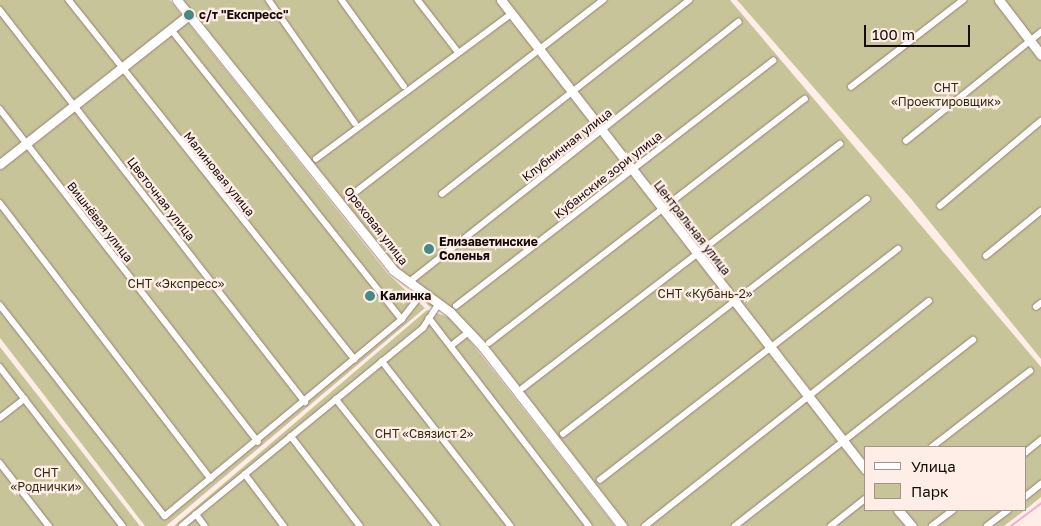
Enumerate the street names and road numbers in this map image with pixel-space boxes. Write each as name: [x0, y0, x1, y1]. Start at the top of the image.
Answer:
street label: Клубничная улица: [519, 105, 615, 185]
street label: Кубанские зори улица: [551, 128, 665, 222]
street label: Малиновая улица: [181, 129, 257, 219]
street label: Цветочная улица: [124, 155, 198, 243]
street label: Центральная улица: [651, 178, 733, 278]
street label: Вишнёвая улица: [64, 179, 136, 265]
street label: Ореховая улица: [341, 184, 411, 268]

